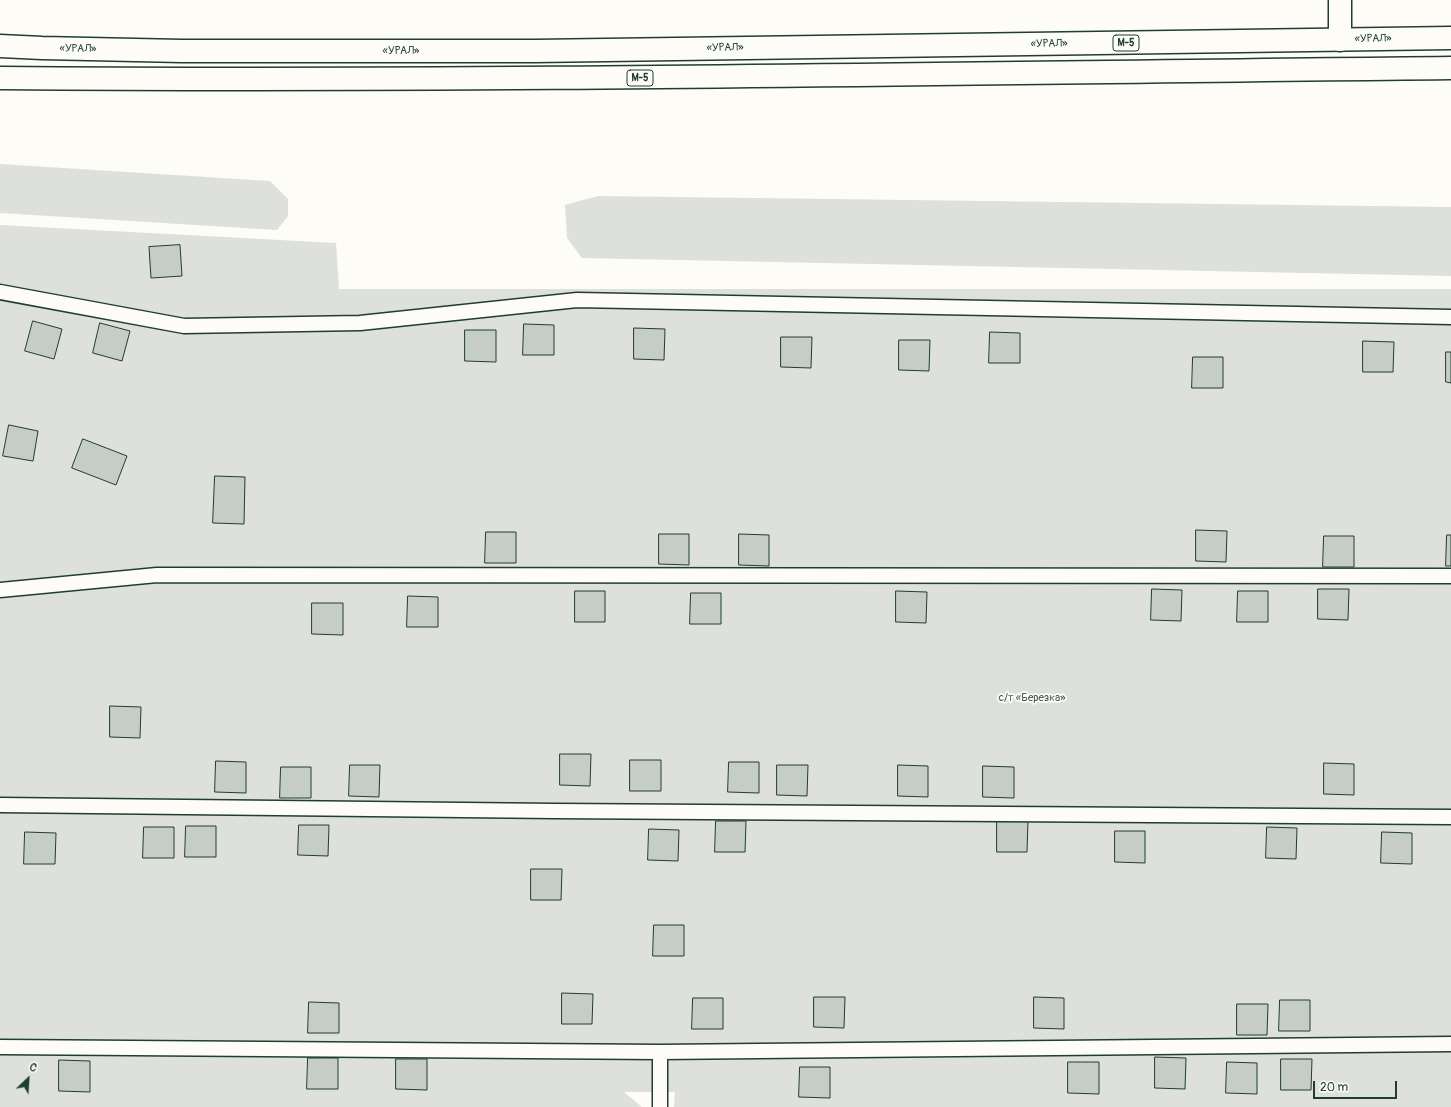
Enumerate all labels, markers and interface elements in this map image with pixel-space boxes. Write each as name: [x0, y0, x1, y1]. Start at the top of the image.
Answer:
street label: «УРАЛ»: [1354, 32, 1392, 46]
road number: М-5: [1113, 35, 1139, 51]
street label: «УРАЛ»: [1030, 37, 1068, 51]
street label: «УРАЛ»: [706, 41, 744, 55]
street label: «УРАЛ»: [59, 42, 97, 56]
street label: «УРАЛ»: [383, 44, 419, 58]
road number: М-5: [627, 70, 653, 86]
park label: с/т «Березка»: [998, 691, 1066, 705]
north arrow: [8, 1059, 48, 1099]
text: С: [27, 1060, 39, 1075]
scale bar: [1315, 1073, 1399, 1099]
text: 20 m: [1320, 1080, 1348, 1095]

